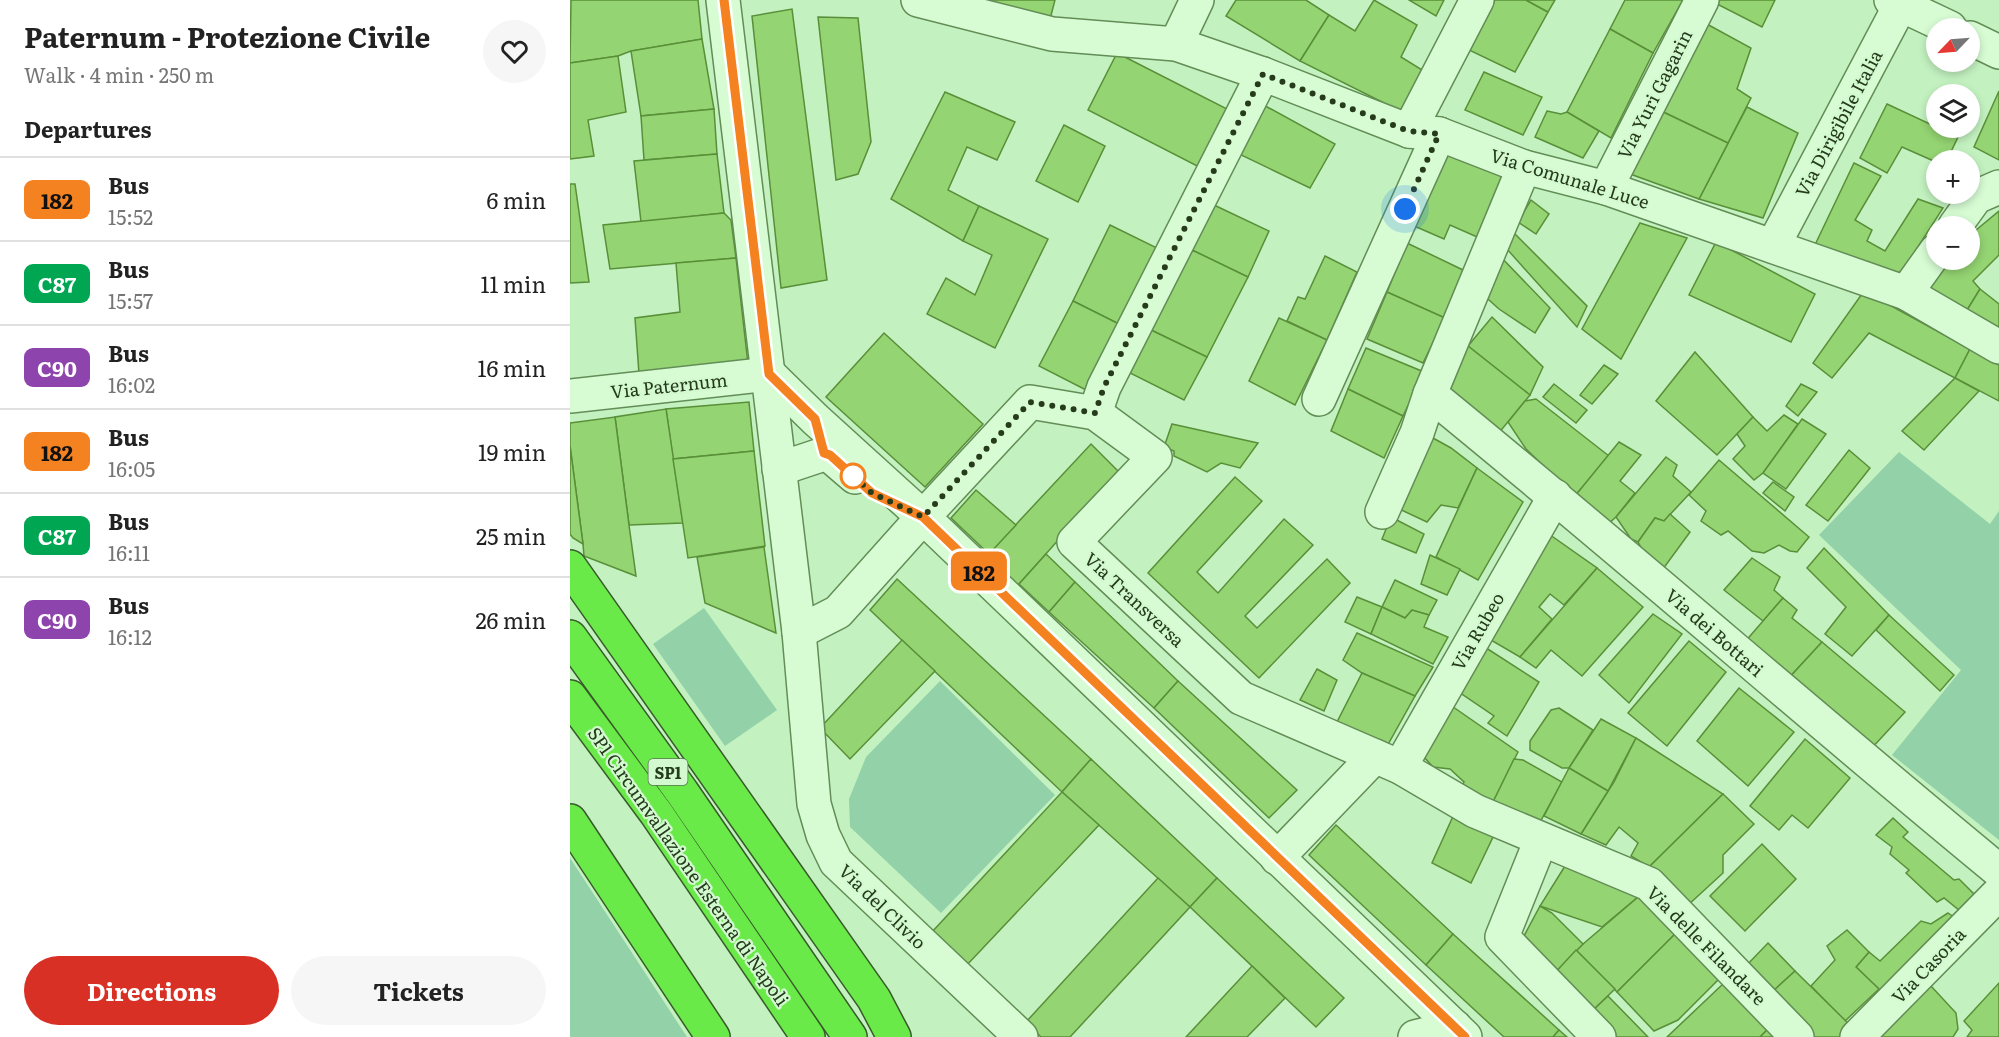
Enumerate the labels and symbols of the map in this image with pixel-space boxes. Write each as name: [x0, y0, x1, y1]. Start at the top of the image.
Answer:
north arrow: [1926, 18, 1980, 72]
street label: Via Yuri Gagarin: [1610, 24, 1698, 164]
street label: Via Dirigibile Italia: [1788, 44, 1888, 202]
street label: Via Comunale Luce: [1487, 141, 1653, 215]
your location: [1390, 194, 1420, 224]
street label: Via Paternum: [609, 365, 729, 405]
unlabelled marker: [840, 463, 866, 489]
street label: Via Transversa: [1079, 545, 1191, 653]
line badge: 182: [944, 552, 1014, 590]
street label: Via dei Bottari: [1660, 582, 1770, 682]
street label: Via Rubeo: [1444, 587, 1510, 675]
street label: SP1 Circumvallazione Esterna di Napoli: [582, 721, 796, 1011]
road number: SP1: [648, 759, 688, 785]
street label: Via del Clivio: [833, 857, 933, 955]
street label: Via delle Filandare: [1641, 879, 1773, 1011]
street label: Via Casoria: [1885, 921, 1972, 1009]

